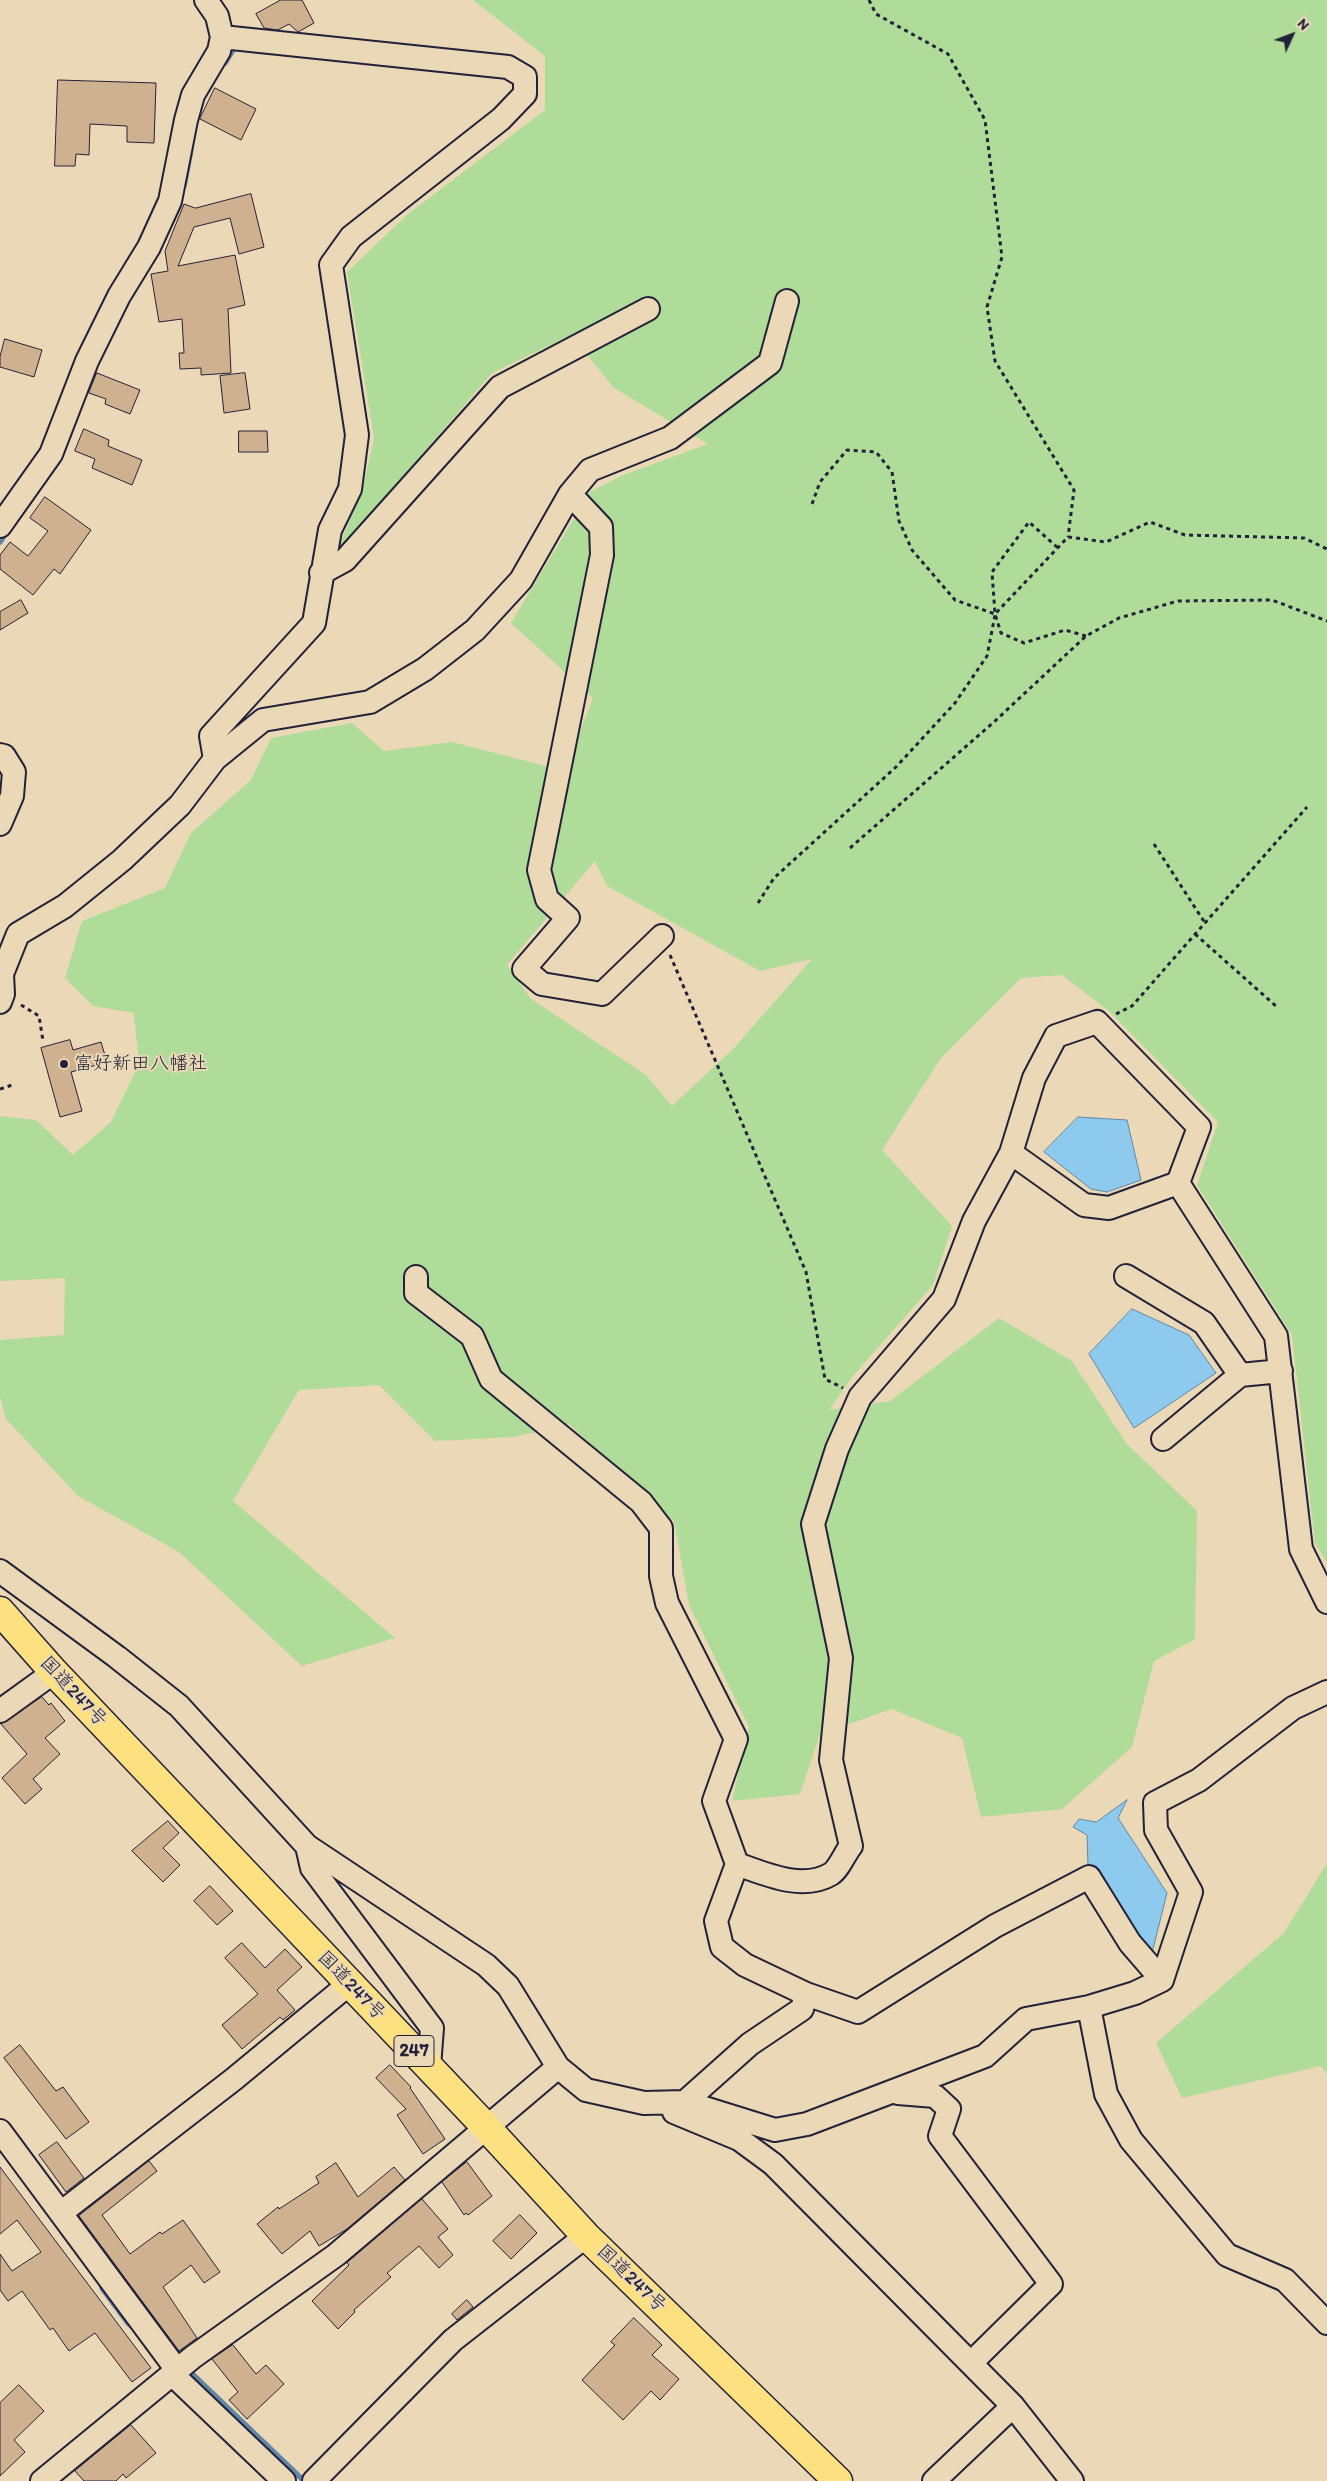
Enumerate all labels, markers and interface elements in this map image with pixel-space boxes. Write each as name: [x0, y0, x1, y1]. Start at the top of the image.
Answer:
north arrow: [1267, 10, 1317, 60]
text: N: [1294, 15, 1313, 34]
place label: 富好新田八幡社: [74, 1053, 207, 1075]
marker: 富好新田八幡社: [58, 1058, 70, 1070]
street label: 国道247号: [35, 1652, 111, 1732]
street label: 国道247号: [312, 1946, 390, 2026]
road number: 247: [394, 2035, 434, 2066]
street label: 国道247号: [591, 2240, 671, 2318]

